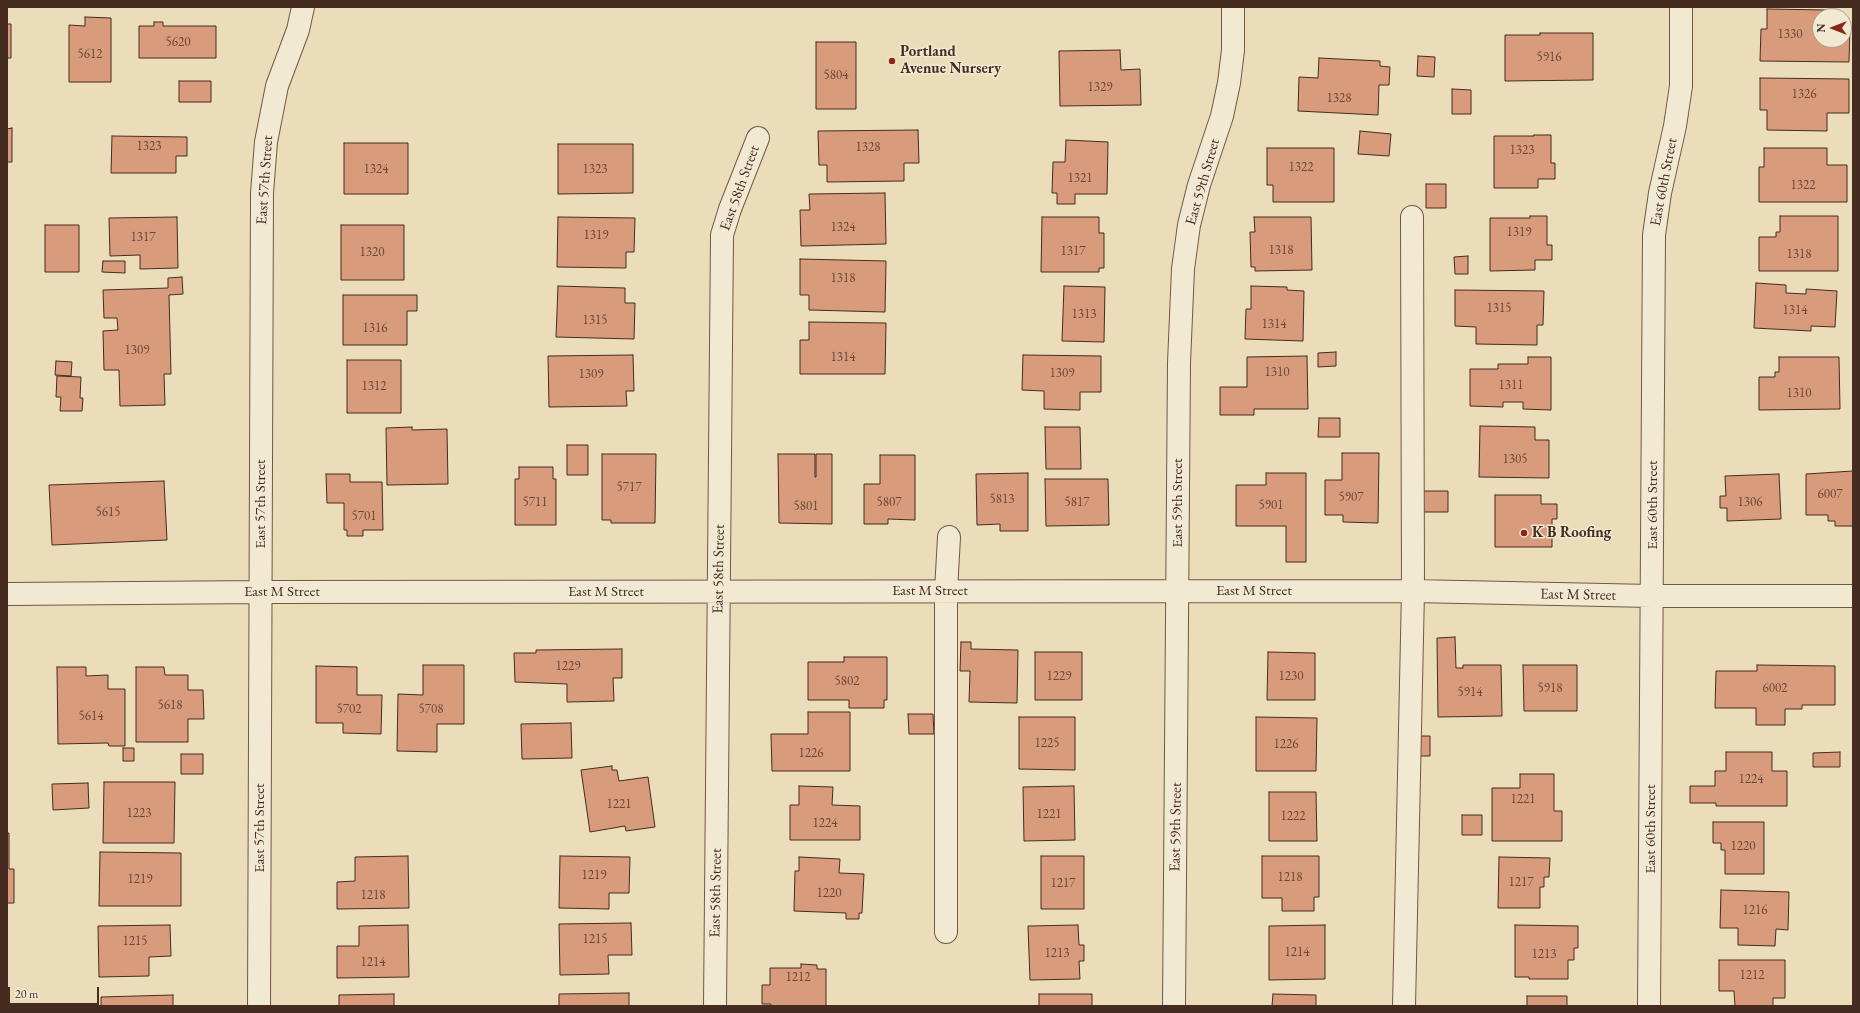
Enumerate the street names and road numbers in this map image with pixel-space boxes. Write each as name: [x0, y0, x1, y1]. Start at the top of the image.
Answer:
street label: East 57th Street: [253, 135, 277, 225]
street label: East 60th Street: [1647, 136, 1681, 228]
street label: East 59th Street: [1182, 137, 1224, 227]
street label: East 58th Street: [716, 143, 764, 233]
street label: East 59th Street: [1169, 458, 1187, 548]
street label: East 57th Street: [252, 459, 270, 549]
street label: East 60th Street: [1644, 460, 1662, 550]
street label: East 58th Street: [709, 524, 729, 614]
street label: East M Street: [892, 582, 968, 600]
street label: East M Street: [1216, 582, 1292, 600]
street label: East M Street: [244, 583, 320, 601]
street label: East M Street: [568, 583, 644, 601]
street label: East M Street: [1540, 585, 1616, 605]
street label: East 59th Street: [1166, 782, 1186, 872]
street label: East 57th Street: [251, 783, 269, 873]
street label: East 60th Street: [1642, 784, 1660, 874]
street label: East 58th Street: [706, 848, 726, 938]

